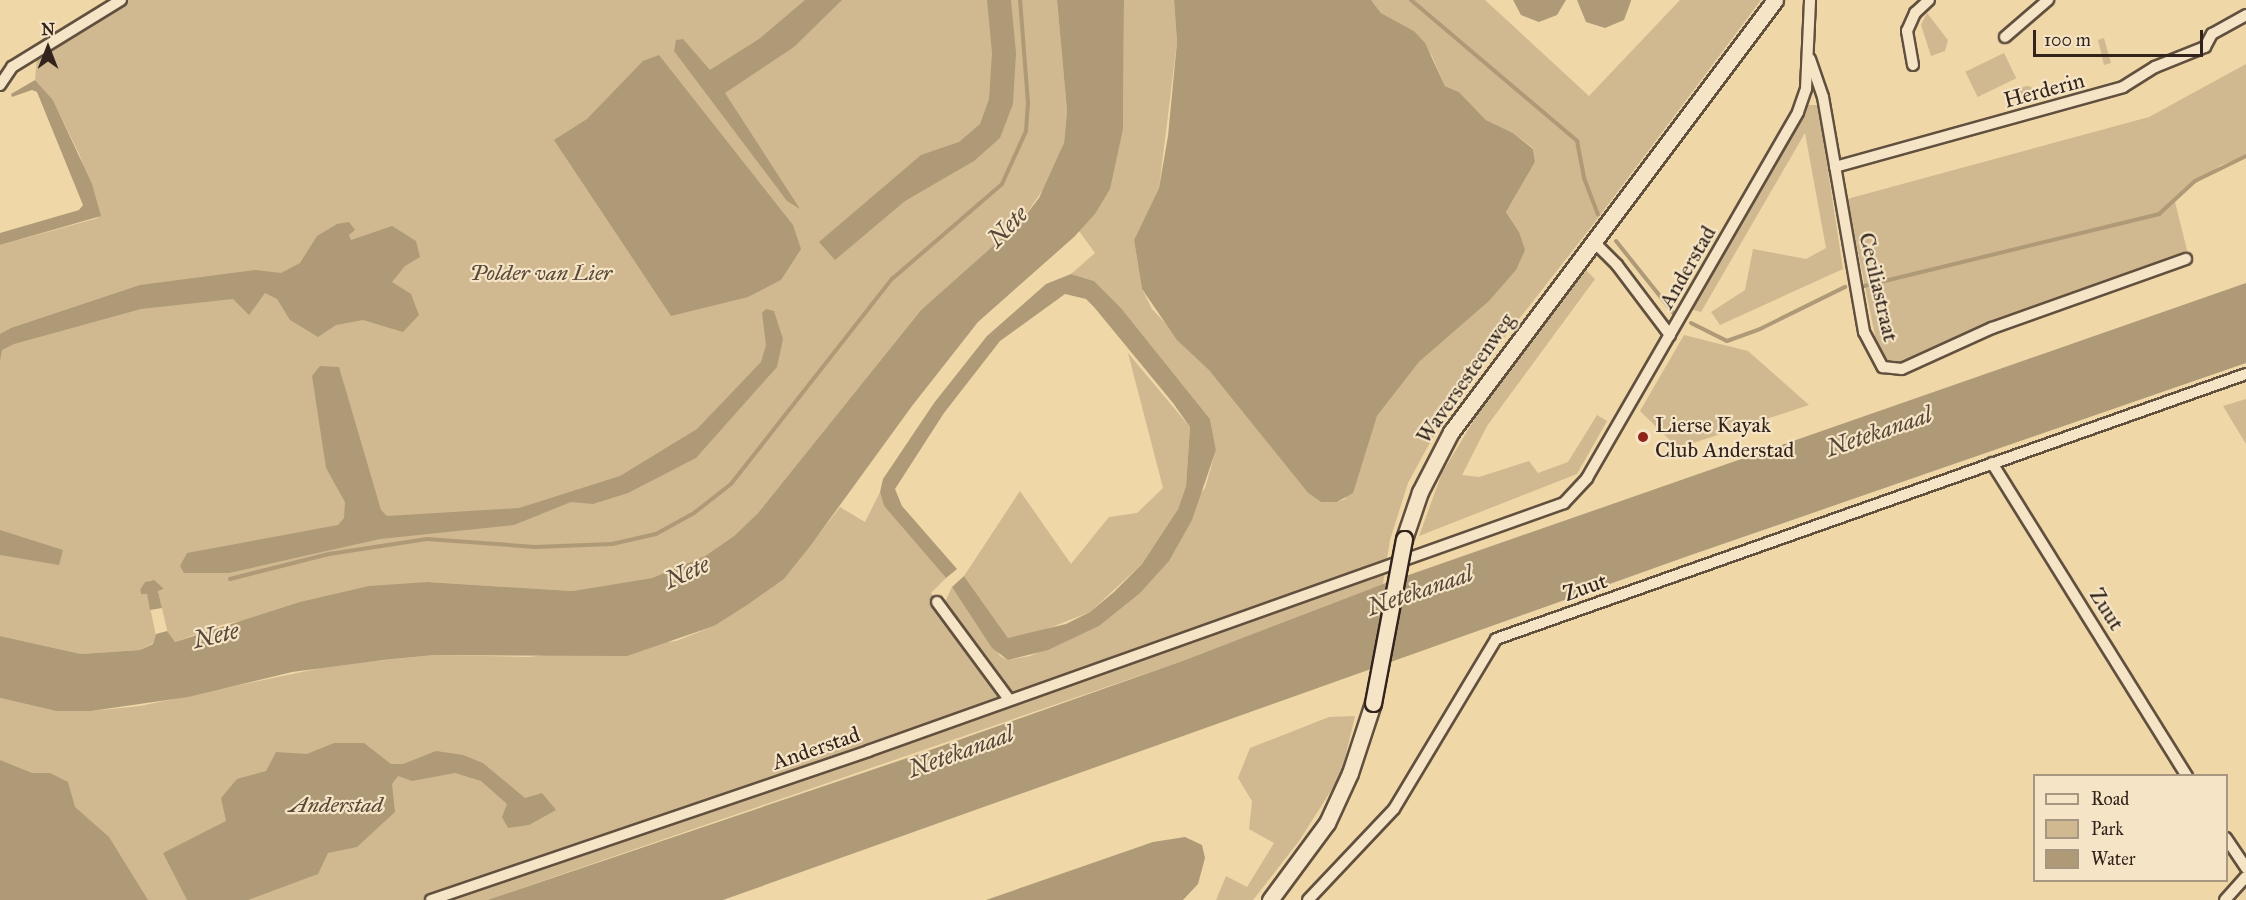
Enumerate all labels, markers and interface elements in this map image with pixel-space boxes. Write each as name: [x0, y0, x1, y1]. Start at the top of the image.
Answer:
north arrow: [18, 18, 78, 78]
scale bar: [2036, 18, 2206, 56]
text: N: [41, 20, 55, 39]
text: 100 m: [2044, 29, 2091, 51]
street label: Herderin: [2001, 67, 2087, 113]
water label: Nete: [982, 200, 1034, 254]
street label: Anderstad: [1653, 221, 1721, 313]
street label: Ceciliastraat: [1854, 230, 1904, 344]
park label: Polder van Lier: [470, 260, 612, 286]
street label: Waversesteenweg: [1410, 308, 1520, 448]
water label: Netekanaal: [1822, 401, 1936, 463]
place label: Lierse Kayak Club Anderstad: [1655, 411, 1794, 463]
marker: Lierse Kayak Club Anderstad: [1636, 430, 1650, 444]
water label: Nete: [660, 551, 714, 595]
water label: Netekanaal: [1363, 560, 1477, 622]
street label: Zuut: [1559, 567, 1611, 607]
street label: Zuut: [2084, 583, 2130, 635]
water label: Nete: [190, 617, 242, 655]
water label: Netekanaal: [904, 720, 1018, 784]
street label: Anderstad: [769, 721, 863, 775]
legend: [2033, 774, 2228, 882]
text: Road: [2091, 788, 2129, 810]
park label: Anderstad: [289, 792, 383, 818]
text: Park: [2091, 818, 2124, 840]
text: Water: [2091, 848, 2135, 870]

